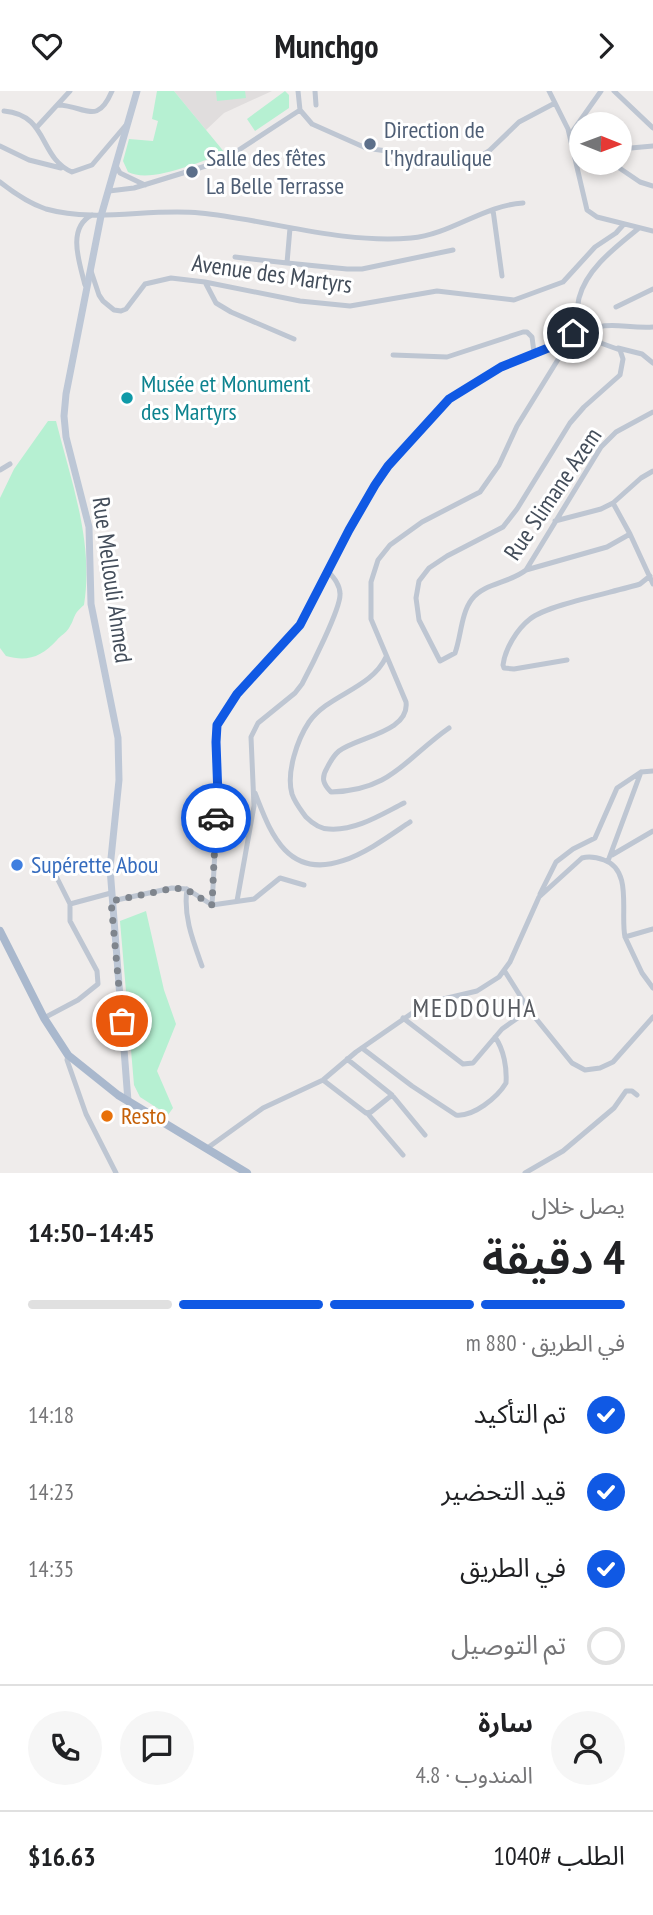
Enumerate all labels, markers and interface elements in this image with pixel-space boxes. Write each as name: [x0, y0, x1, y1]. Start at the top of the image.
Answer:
text: Munchgo: [275, 25, 378, 67]
icon: heart: [28, 27, 66, 65]
icon: forward: [587, 27, 625, 65]
north arrow: [569, 112, 632, 175]
map controls: [569, 112, 632, 175]
place label: Direction de l'hydraulique: [384, 114, 492, 173]
marker: Direction de l'hydraulique: [362, 136, 378, 152]
place label: Salle des fêtes La Belle Terrasse: [206, 142, 344, 201]
marker: Salle des fêtes La Belle Terrasse: [184, 164, 200, 180]
street label: Avenue des Martyrs: [190, 247, 354, 300]
pin: [543, 303, 603, 363]
icon: home: [554, 314, 592, 352]
place label: Musée et Monument des Martyrs: [141, 368, 311, 427]
marker: Musée et Monument des Martyrs: [119, 390, 135, 406]
street label: Rue Slimane Azem: [497, 422, 608, 566]
street label: Rue Mellouli Ahmed: [86, 495, 139, 665]
courier: [181, 783, 251, 853]
icon: car: [197, 799, 235, 837]
place label: Supérette Abou: [31, 849, 158, 880]
marker: Supérette Abou: [9, 857, 25, 873]
pin: [92, 991, 152, 1051]
district label: MEDDOUHA: [412, 991, 538, 1024]
icon: bag: [103, 1002, 141, 1040]
place label: Resto: [121, 1100, 166, 1131]
marker: Resto: [99, 1108, 115, 1124]
text: يصل خلال: [531, 1191, 625, 1220]
text: 14:45–14:50: [28, 1216, 155, 1249]
text: 4 دقيقة: [482, 1227, 625, 1287]
text: في الطريق · 880 m: [466, 1328, 625, 1357]
icon: check: [587, 1396, 625, 1434]
text: تم التأكيد: [474, 1397, 566, 1430]
text: 14:18: [28, 1400, 74, 1429]
icon: check: [587, 1473, 625, 1511]
text: قيد التحضير: [441, 1474, 566, 1507]
text: 14:23: [28, 1477, 74, 1506]
icon: check: [587, 1550, 625, 1588]
text: في الطريق: [460, 1551, 566, 1584]
text: 14:35: [28, 1554, 74, 1583]
text: تم التوصيل: [451, 1628, 566, 1661]
text: سارة: [478, 1706, 533, 1739]
button: phone: [28, 1711, 102, 1785]
button: chat: [120, 1711, 194, 1785]
button: person: [551, 1711, 625, 1785]
text: المندوب · 4.8: [416, 1760, 533, 1789]
text: الطلب #1040: [493, 1839, 625, 1872]
text: $16.63: [28, 1840, 96, 1873]

